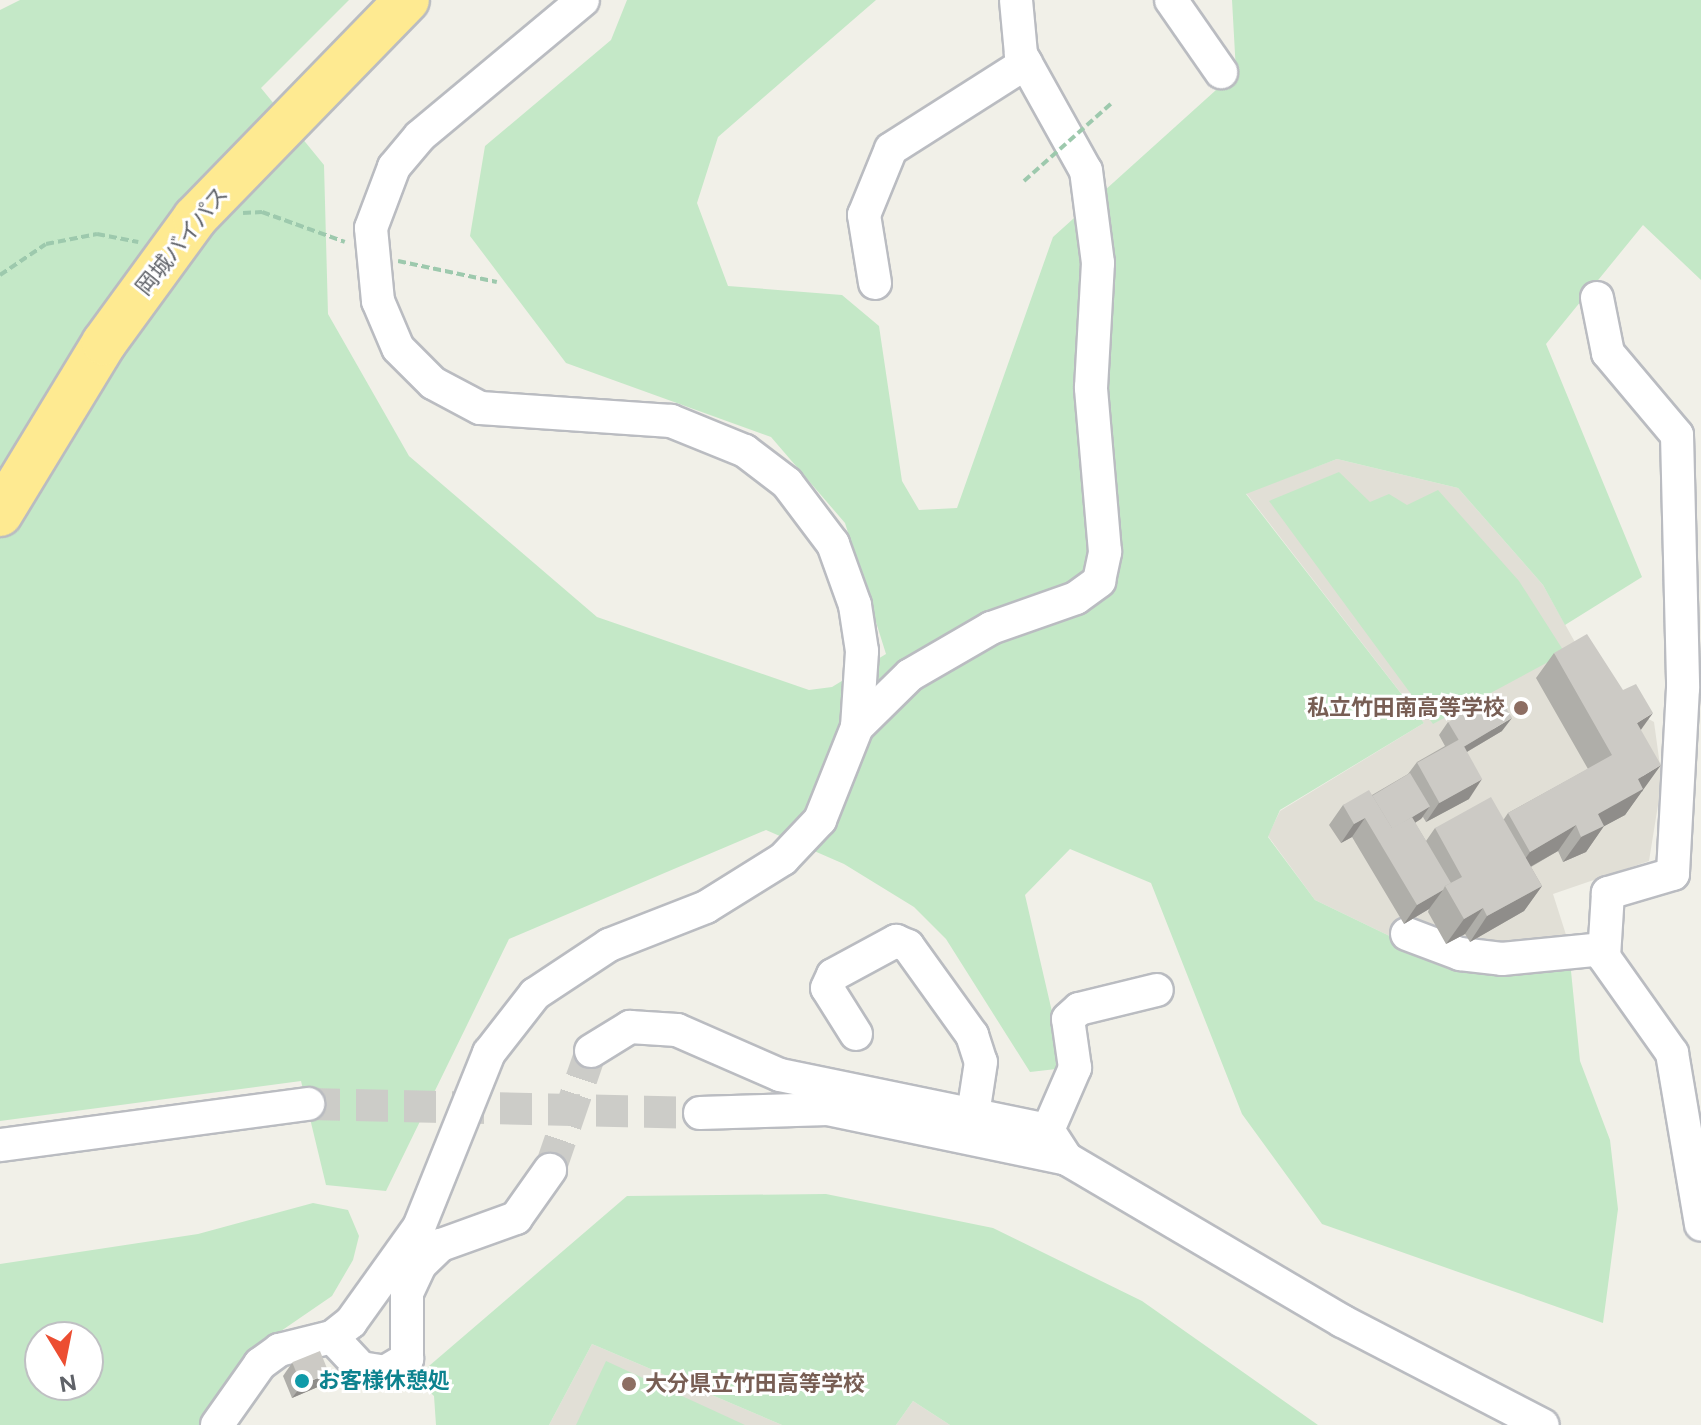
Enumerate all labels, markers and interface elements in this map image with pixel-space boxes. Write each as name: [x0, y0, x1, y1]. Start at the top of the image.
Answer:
street label: 岡城バイパス: [130, 181, 234, 301]
place label: 私立竹田南高等学校: [1307, 695, 1505, 721]
marker: 私立竹田南高等学校: [1512, 699, 1530, 717]
north arrow: [24, 1321, 104, 1401]
text: N: [57, 1368, 79, 1398]
place label: お客様休憩処: [318, 1368, 450, 1394]
place label: 大分県立竹田高等学校: [645, 1371, 865, 1397]
marker: お客様休憩処: [293, 1372, 311, 1390]
marker: 大分県立竹田高等学校: [620, 1375, 638, 1393]

